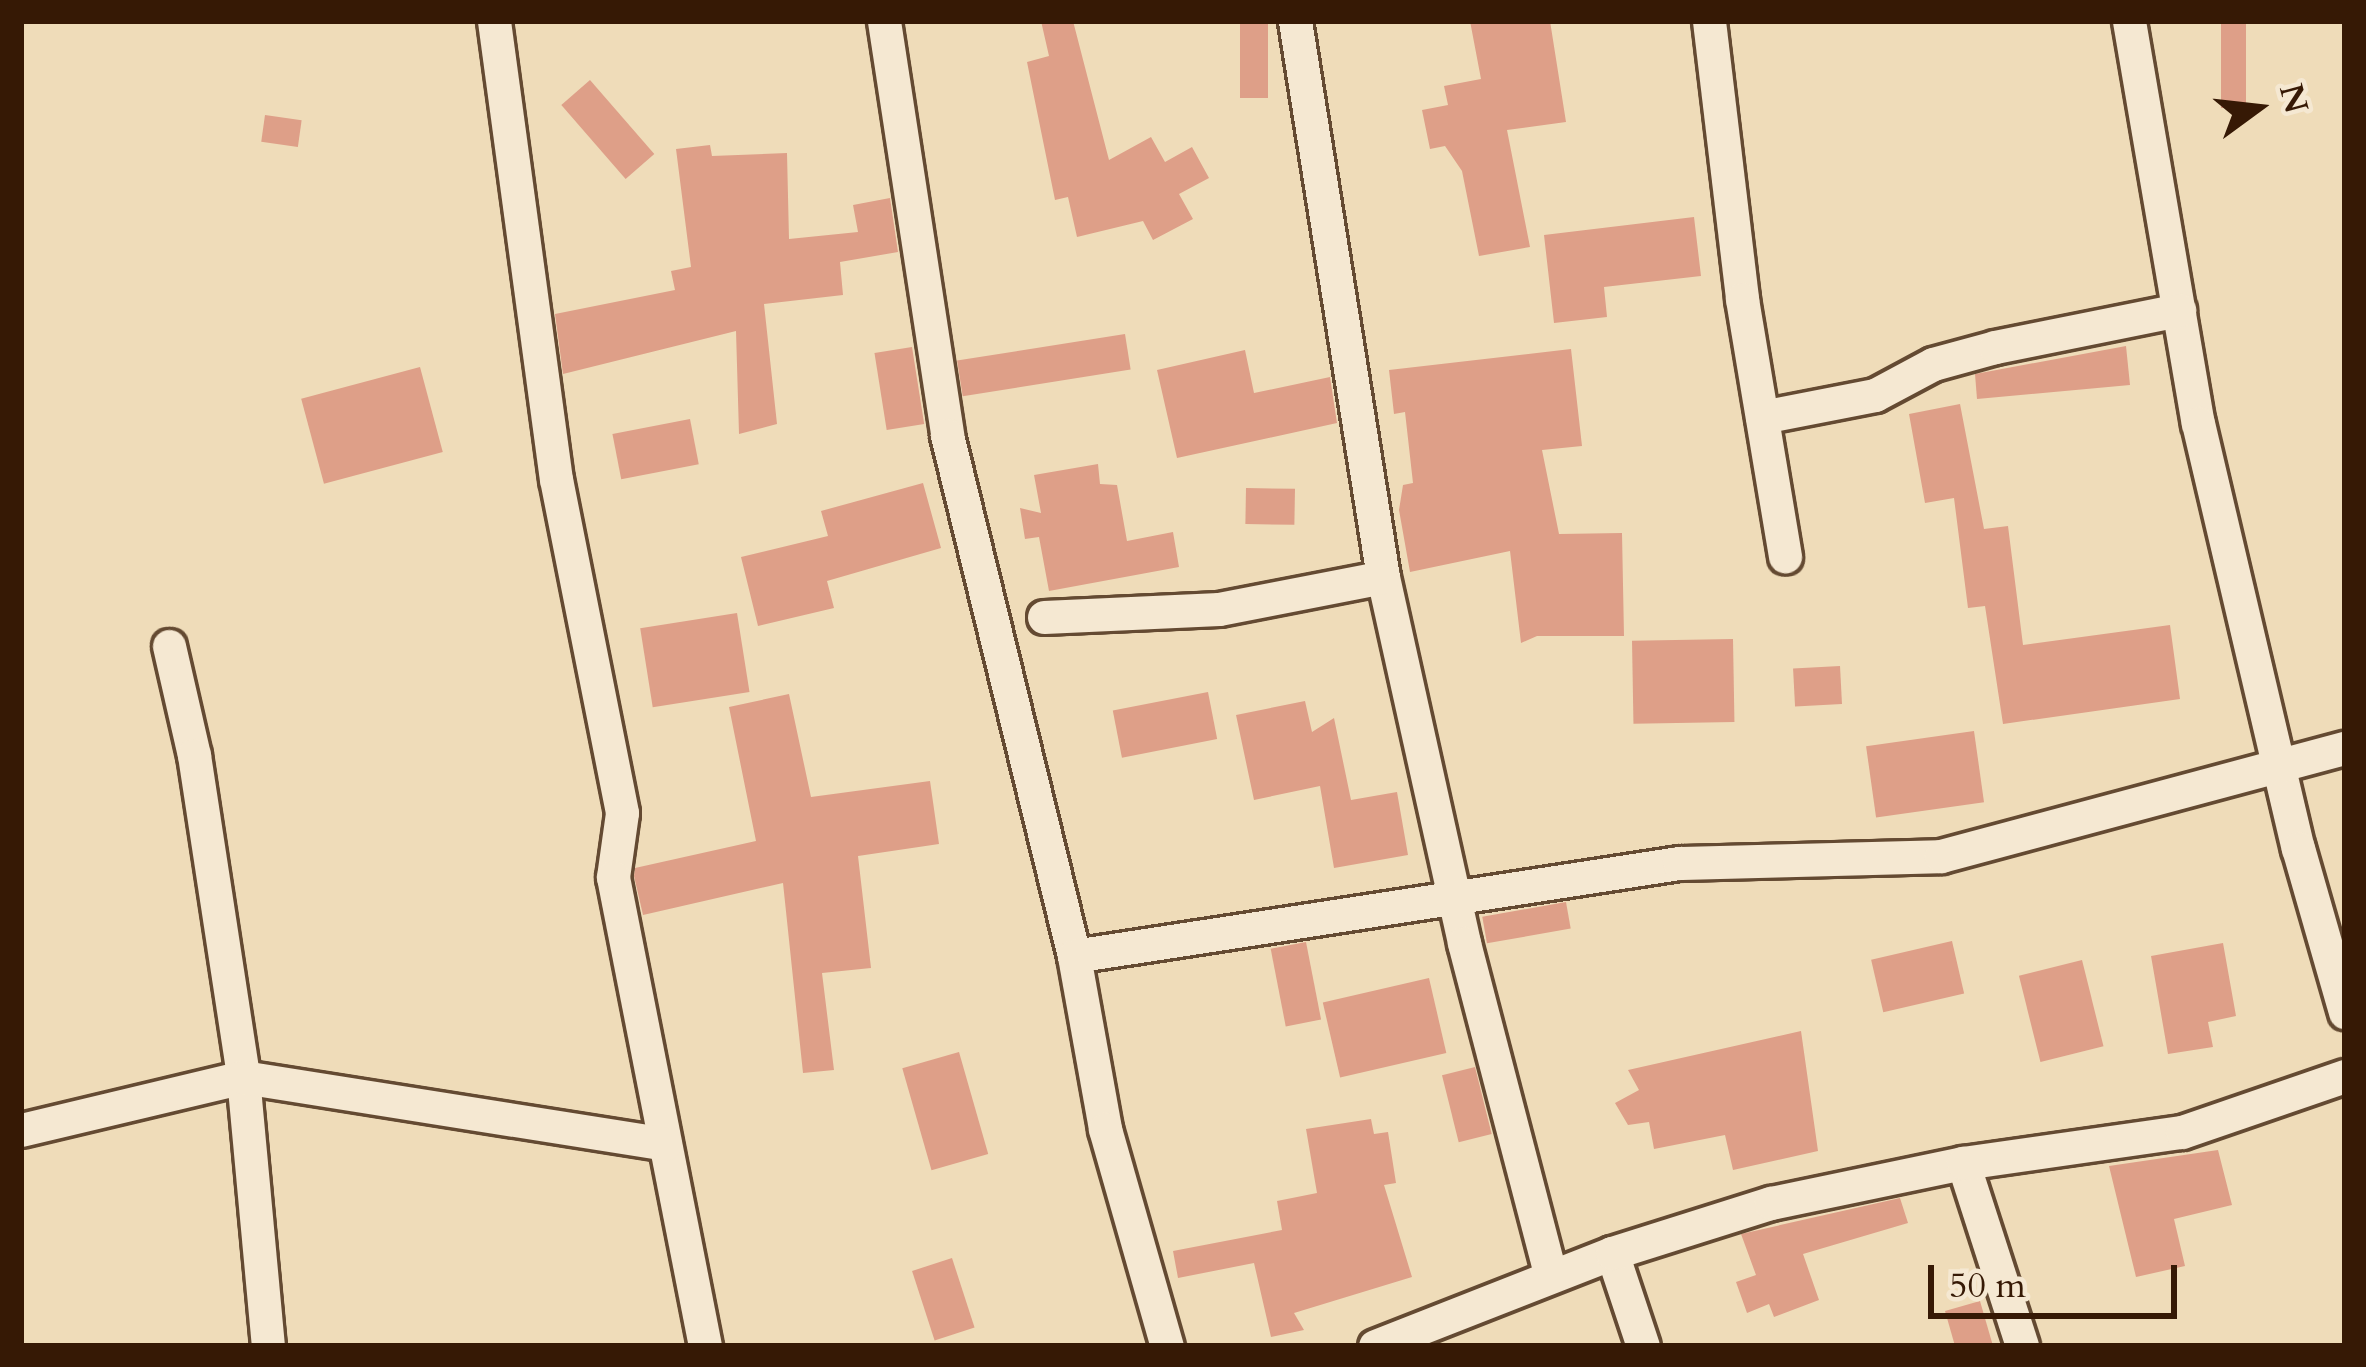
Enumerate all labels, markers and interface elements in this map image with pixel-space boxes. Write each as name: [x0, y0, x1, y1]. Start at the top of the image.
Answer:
north arrow: [2198, 48, 2318, 168]
text: N: [2268, 79, 2319, 118]
scale bar: [1934, 1241, 2183, 1315]
text: 50 m: [1949, 1261, 2026, 1310]

